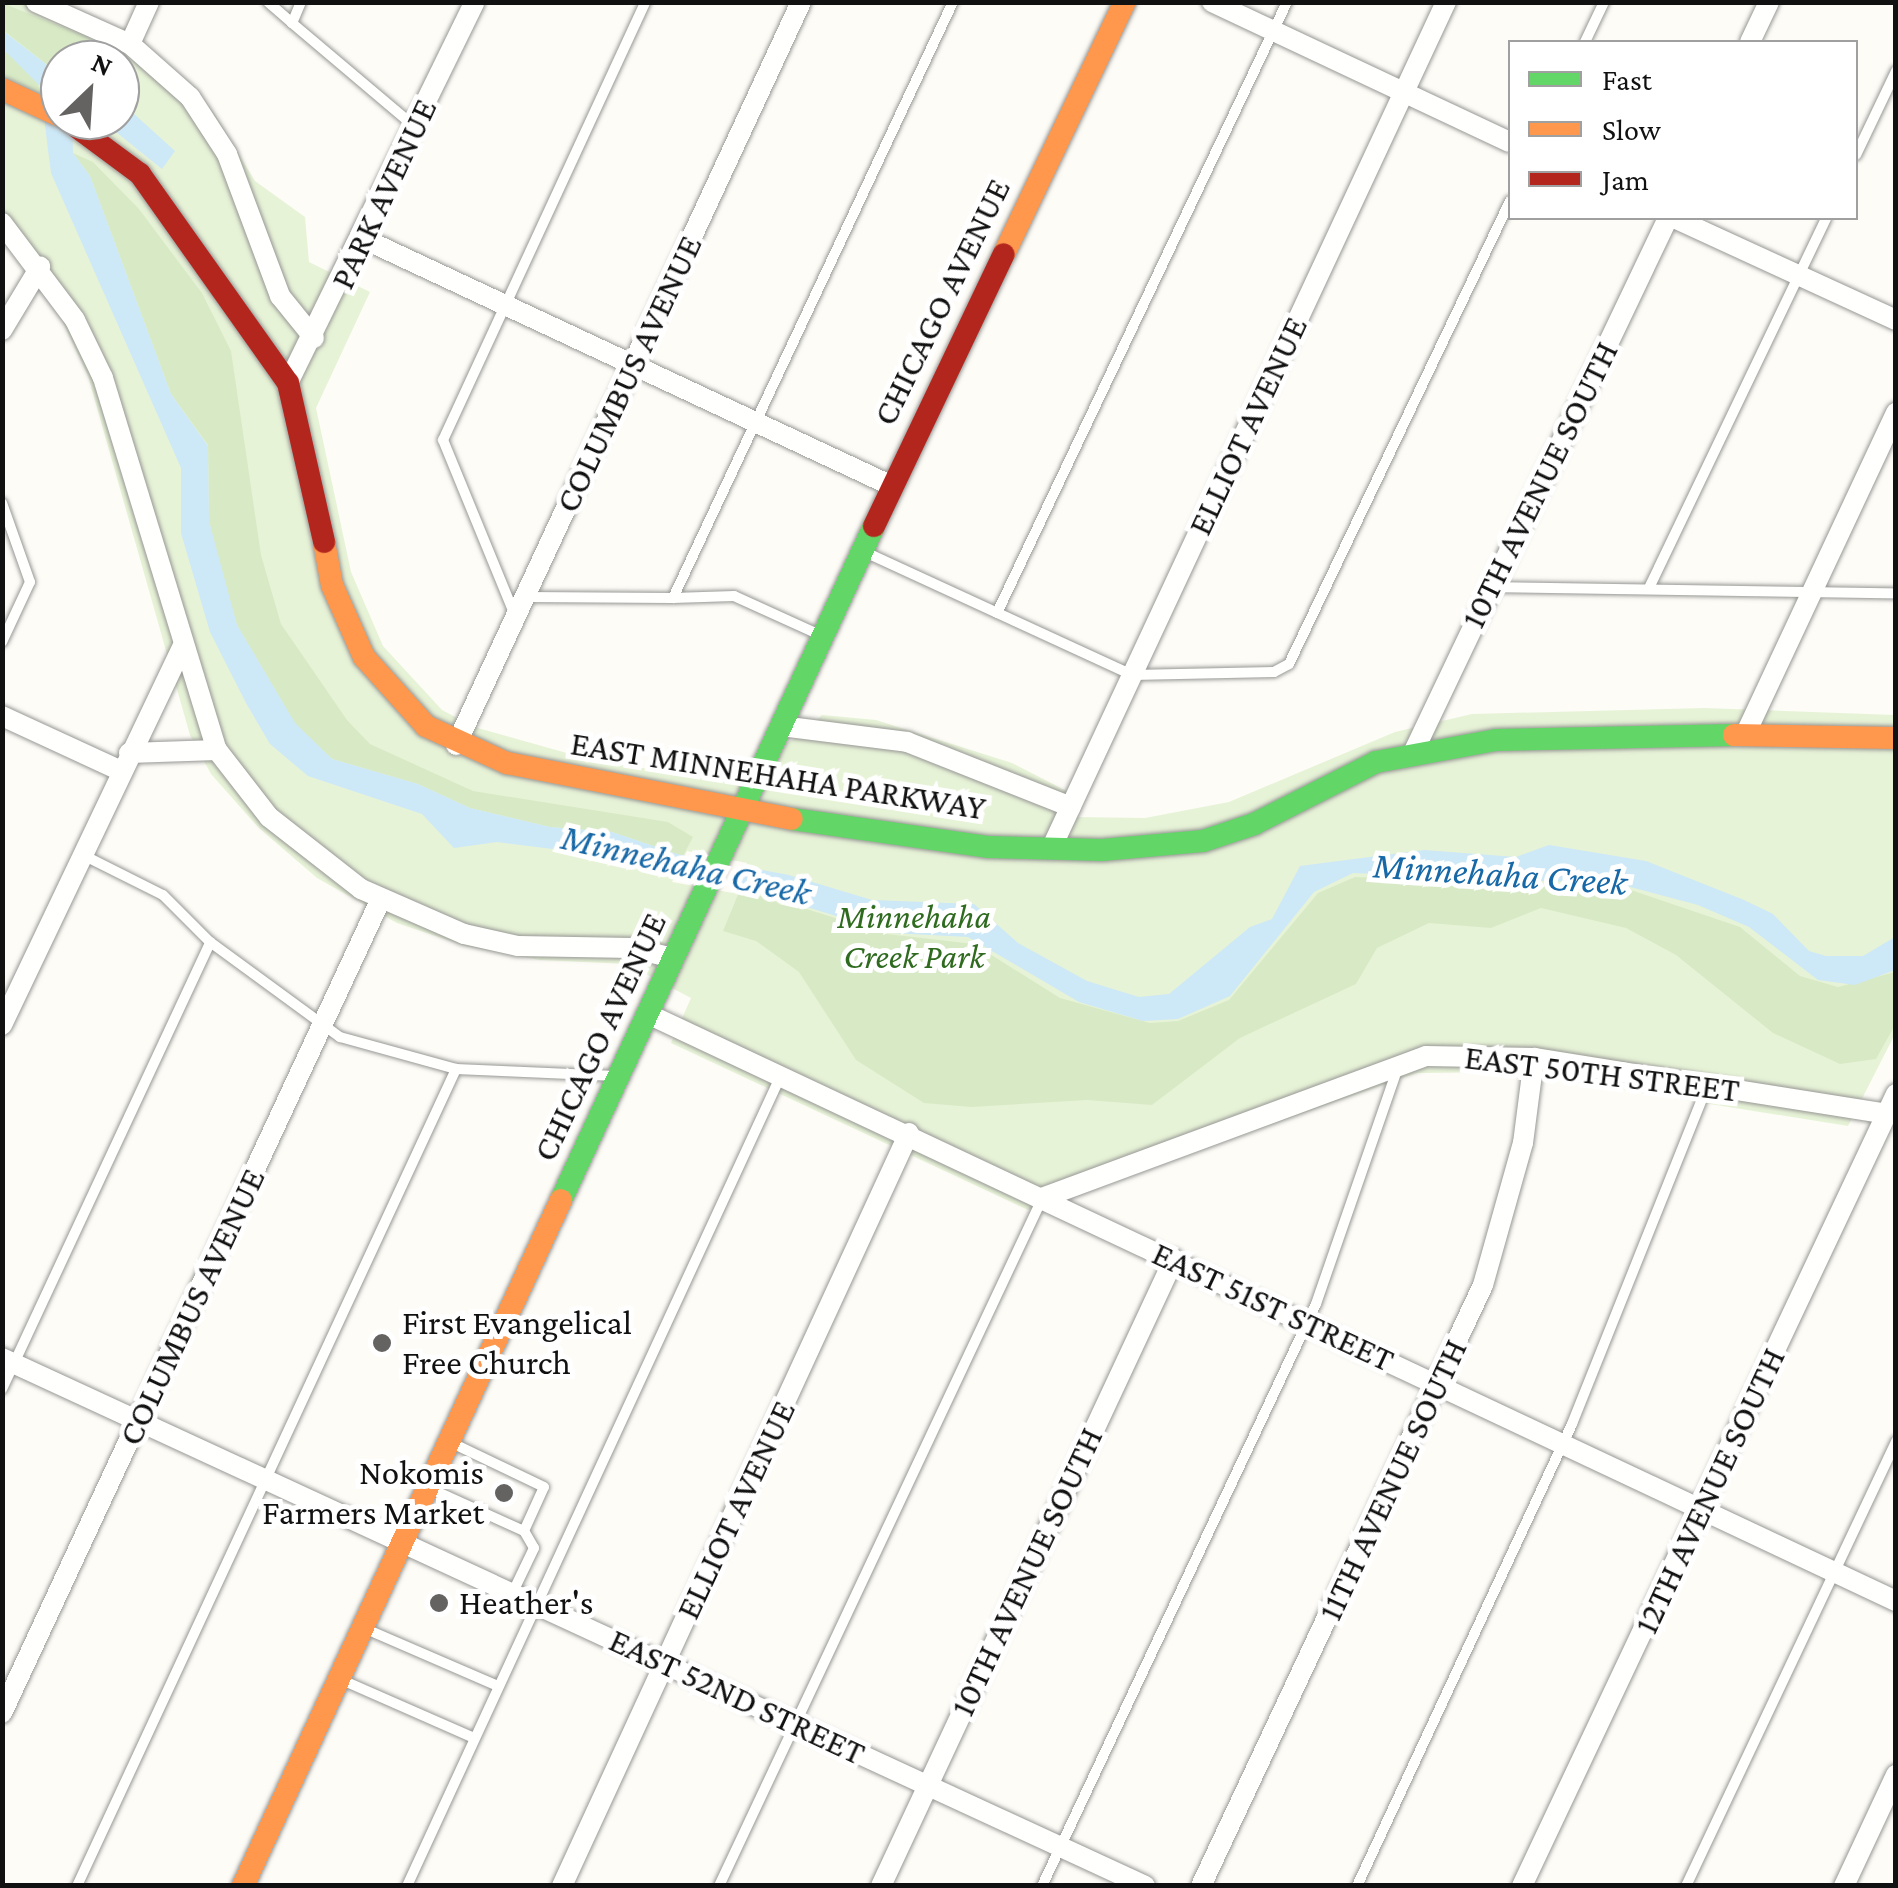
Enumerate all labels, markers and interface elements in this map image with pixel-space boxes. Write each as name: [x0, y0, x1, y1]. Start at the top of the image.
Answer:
north arrow: [40, 40, 140, 140]
legend: [1508, 40, 1858, 220]
text: N: [87, 46, 117, 82]
text: Fast: [1602, 63, 1652, 96]
street label: PARK AVENUE: [322, 92, 446, 296]
text: Slow: [1602, 113, 1661, 146]
text: Jam: [1602, 163, 1649, 196]
street label: CHICAGO AVENUE: [864, 172, 1020, 432]
street label: COLUMBUS AVENUE: [546, 229, 712, 519]
street label: ELLIOT AVENUE: [1179, 310, 1317, 542]
street label: 10TH AVENUE SOUTH: [1452, 335, 1628, 635]
street label: EAST MINNEHAHA PARKWAY: [568, 722, 988, 830]
water label: Minnehaha Creek: [557, 814, 815, 916]
water label: Minnehaha Creek: [1371, 842, 1629, 906]
park label: Minnehaha Creek Park: [837, 896, 991, 978]
street label: CHICAGO AVENUE: [524, 906, 676, 1168]
street label: EAST 50TH STREET: [1462, 1036, 1742, 1112]
street label: COLUMBUS AVENUE: [109, 1162, 275, 1452]
street label: EAST 51ST STREET: [1145, 1233, 1401, 1381]
place label: First Evangelical Free Church: [402, 1302, 632, 1384]
marker: First Evangelical Free Church: [371, 1332, 393, 1354]
street label: 11TH AVENUE SOUTH: [1309, 1333, 1477, 1627]
street label: 12TH AVENUE SOUTH: [1625, 1341, 1795, 1641]
street label: ELLIOT AVENUE: [667, 1394, 805, 1626]
street label: 10TH AVENUE SOUTH: [942, 1421, 1112, 1723]
place label: Nokomis Farmers Market: [262, 1452, 484, 1534]
marker: Nokomis Farmers Market: [493, 1482, 515, 1504]
place label: Heather's: [459, 1582, 593, 1624]
marker: Heather's: [428, 1592, 450, 1614]
street label: EAST 52ND STREET: [602, 1619, 872, 1775]

